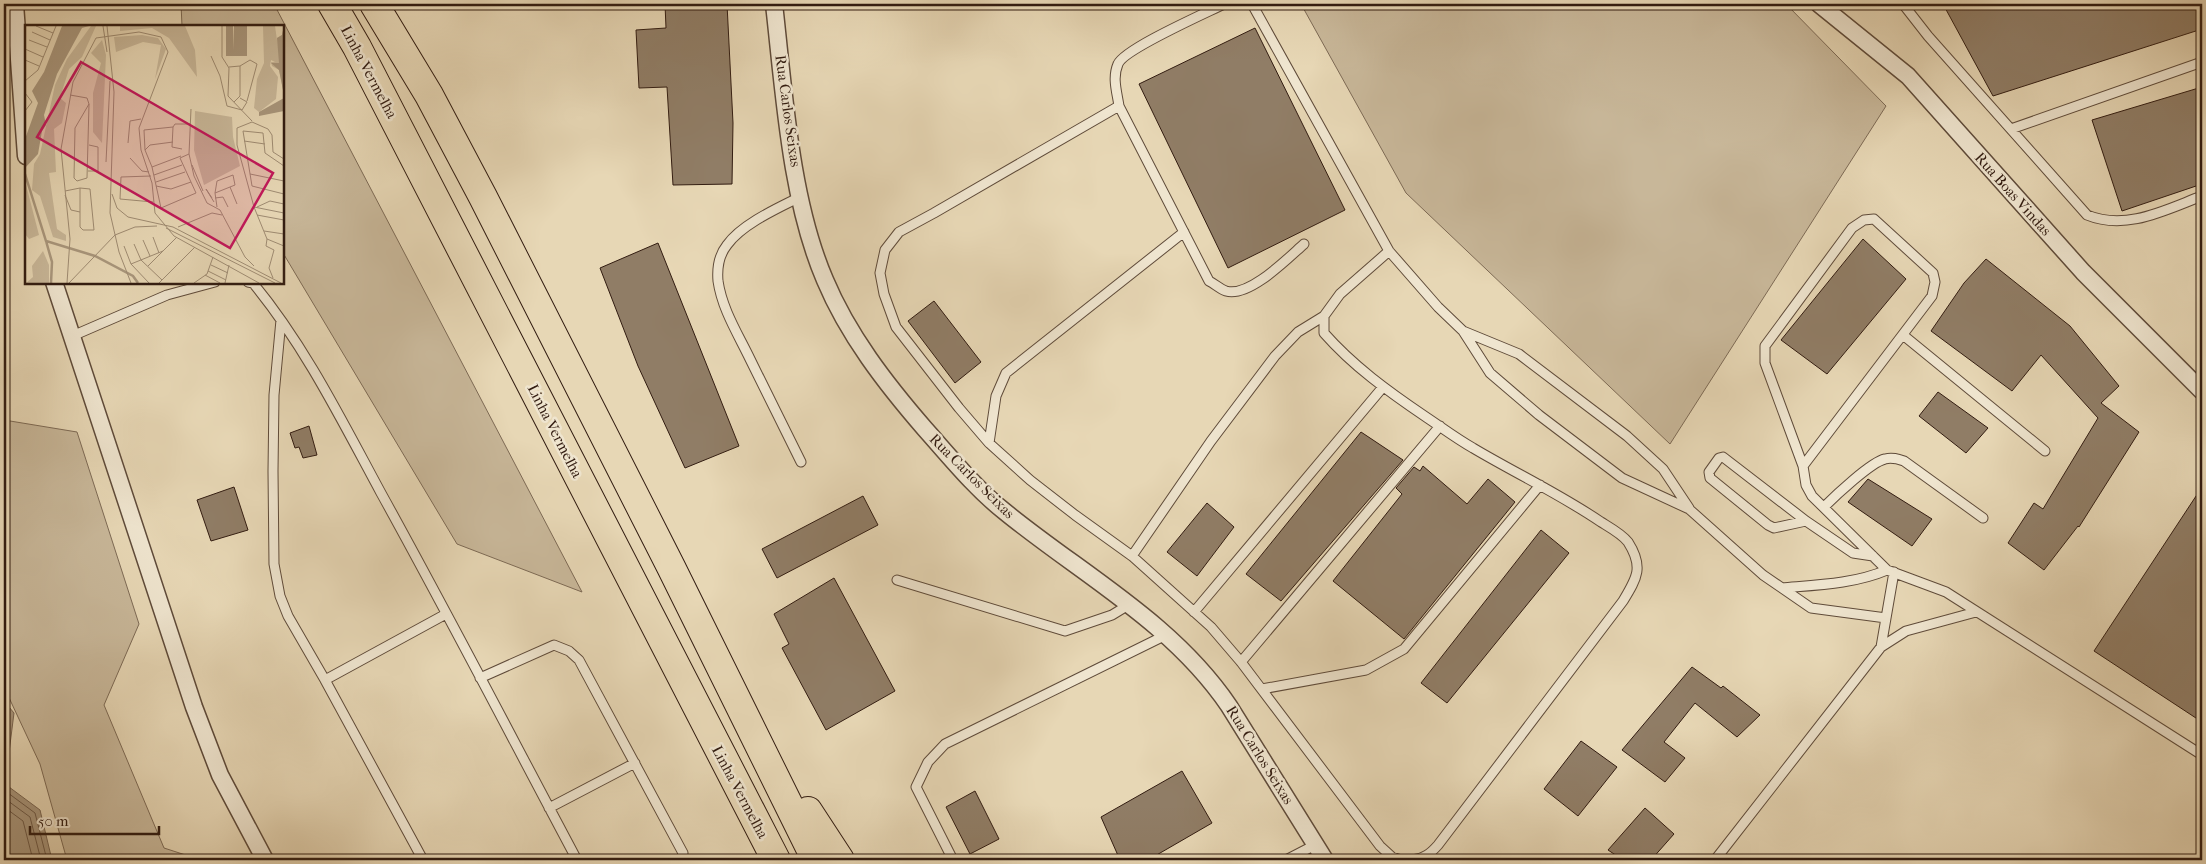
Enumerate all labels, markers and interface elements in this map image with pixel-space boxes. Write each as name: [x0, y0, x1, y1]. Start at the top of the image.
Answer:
street label: Linha Vermelha: [337, 22, 402, 123]
inset map: [25, 25, 284, 284]
street label: Rua Carlos Seixas: [771, 54, 805, 169]
street label: Rua Boas Vindas: [1971, 149, 2055, 240]
street label: Linha Vermelha: [524, 381, 587, 482]
street label: Rua Carlos Seixas: [926, 430, 1019, 523]
street label: Rua Carlos Seixas: [1222, 702, 1298, 808]
street label: Linha Vermelha: [708, 742, 773, 843]
scale bar: [30, 804, 159, 836]
text: 50 m: [38, 812, 69, 830]

